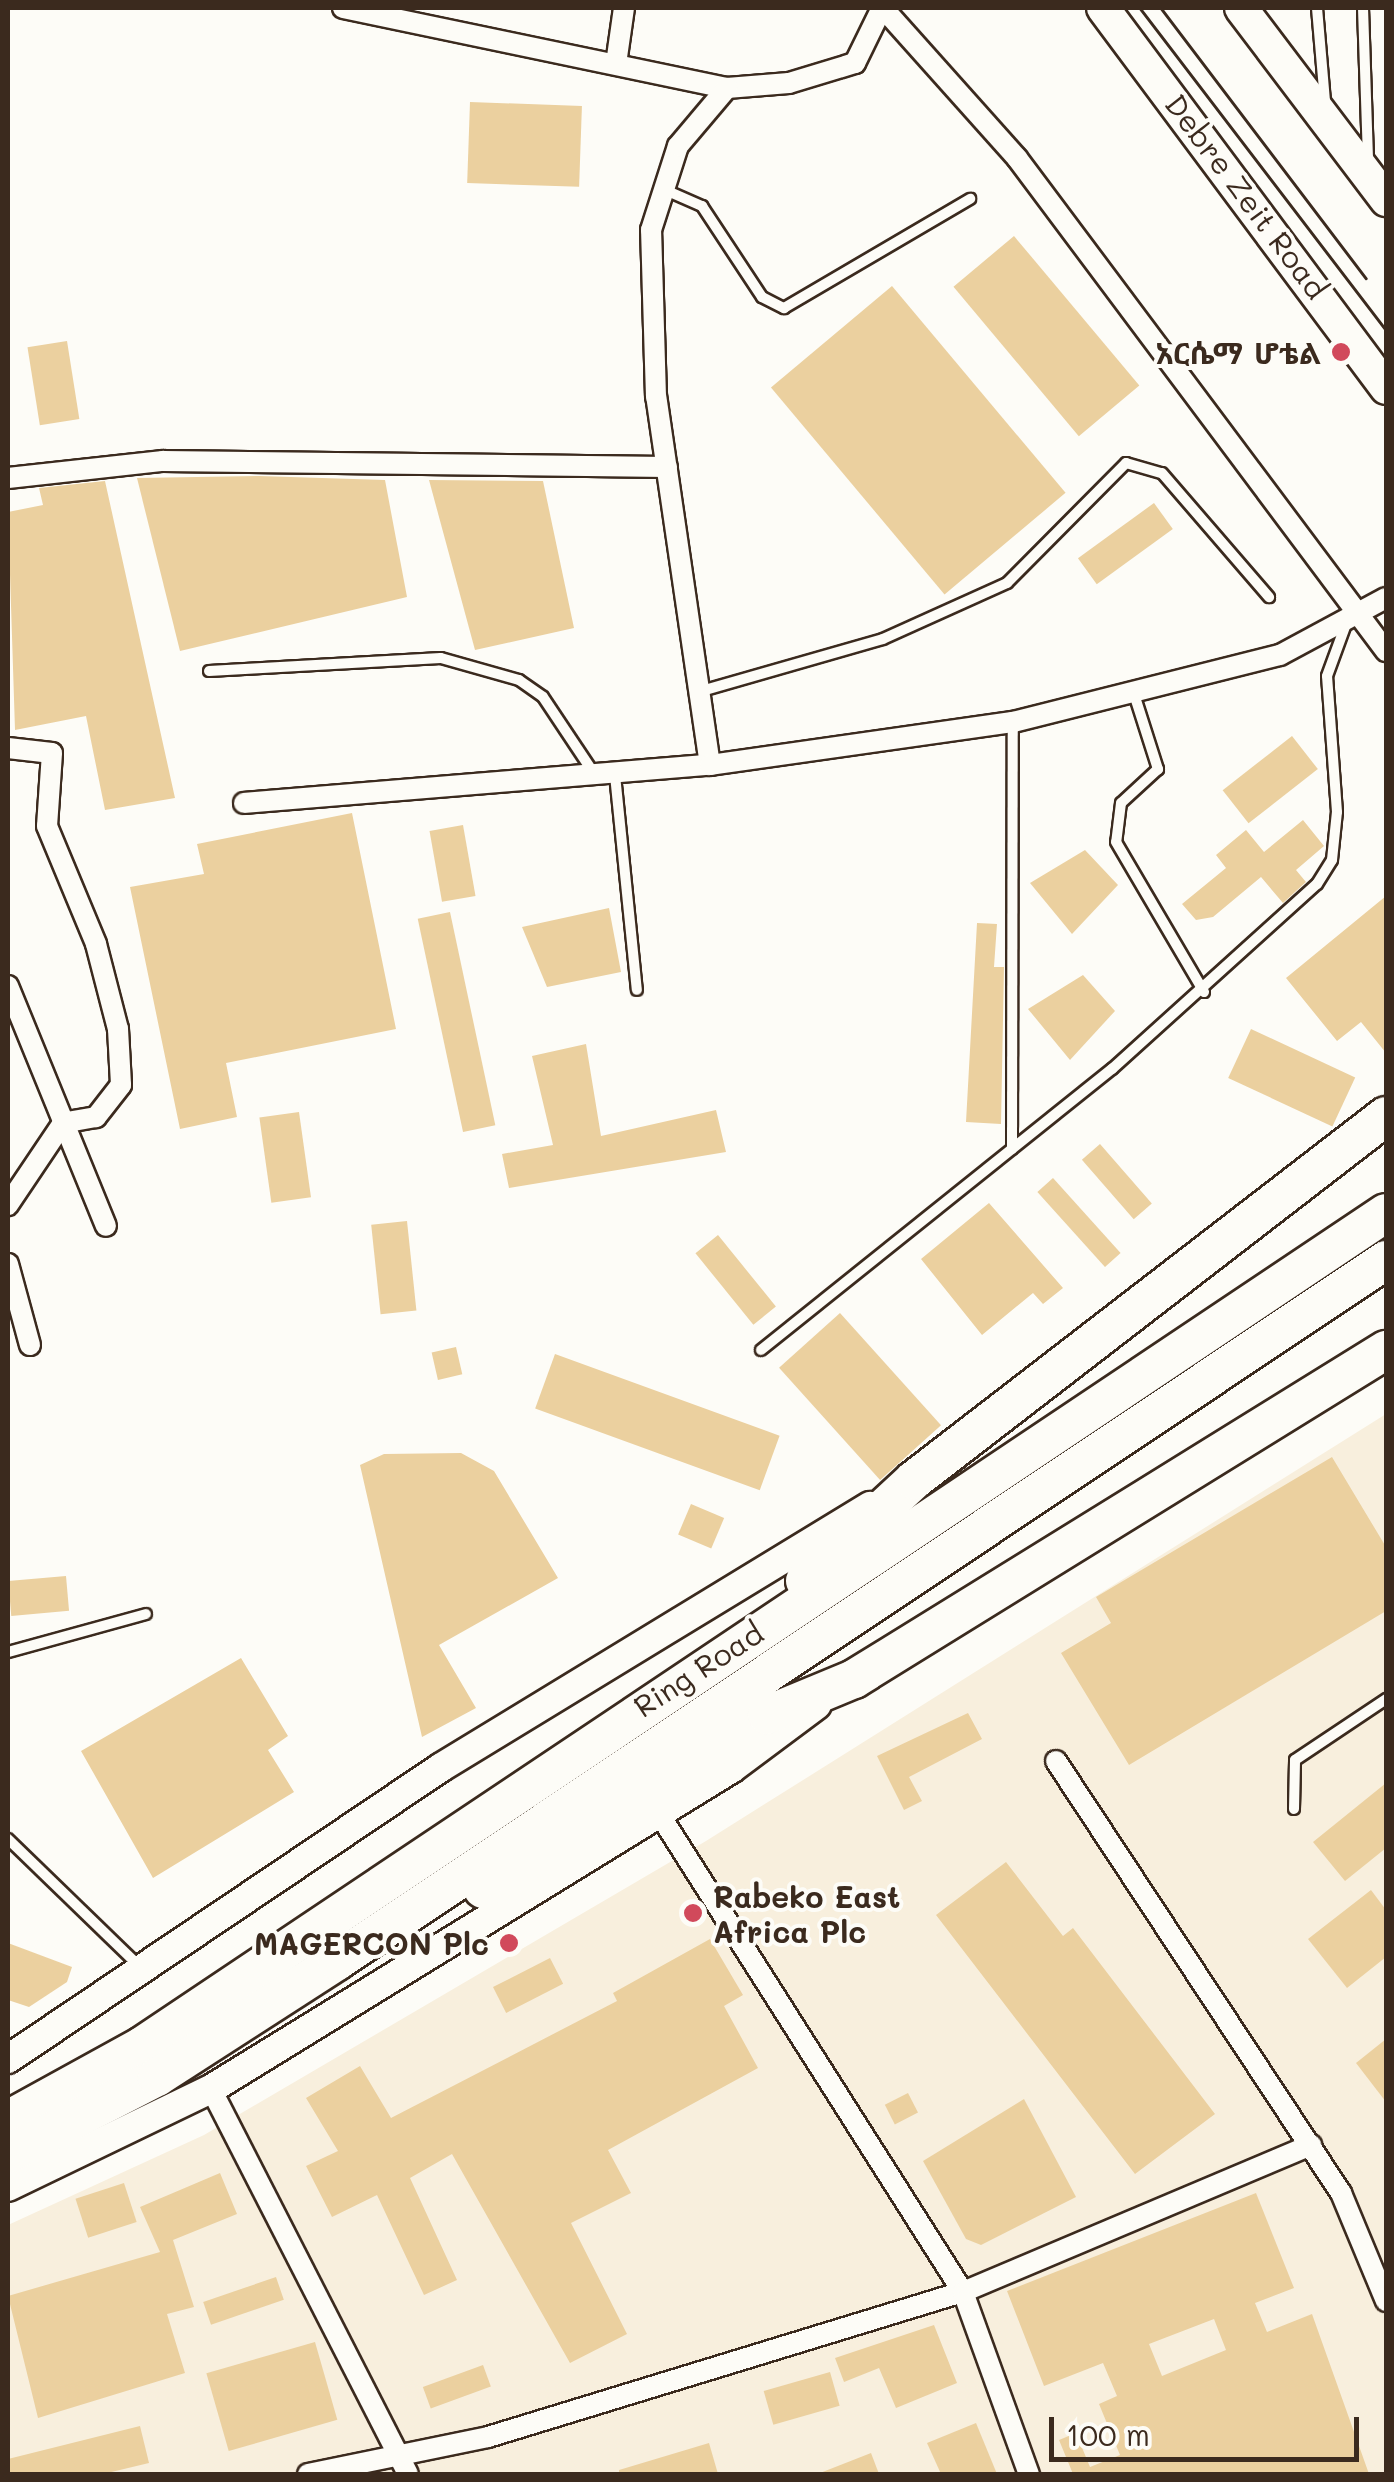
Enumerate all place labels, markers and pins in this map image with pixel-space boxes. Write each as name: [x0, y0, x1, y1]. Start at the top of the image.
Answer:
place label: አርሴማ ሆቴል: [1155, 334, 1321, 370]
marker: አርሴማ ሆቴል: [1330, 341, 1352, 363]
place label: Rabeko East Africa Plc: [713, 1878, 900, 1948]
marker: Rabeko East Africa Plc: [682, 1902, 704, 1924]
place label: MAGERCON Plc: [254, 1925, 489, 1961]
marker: MAGERCON Plc: [498, 1932, 520, 1954]

